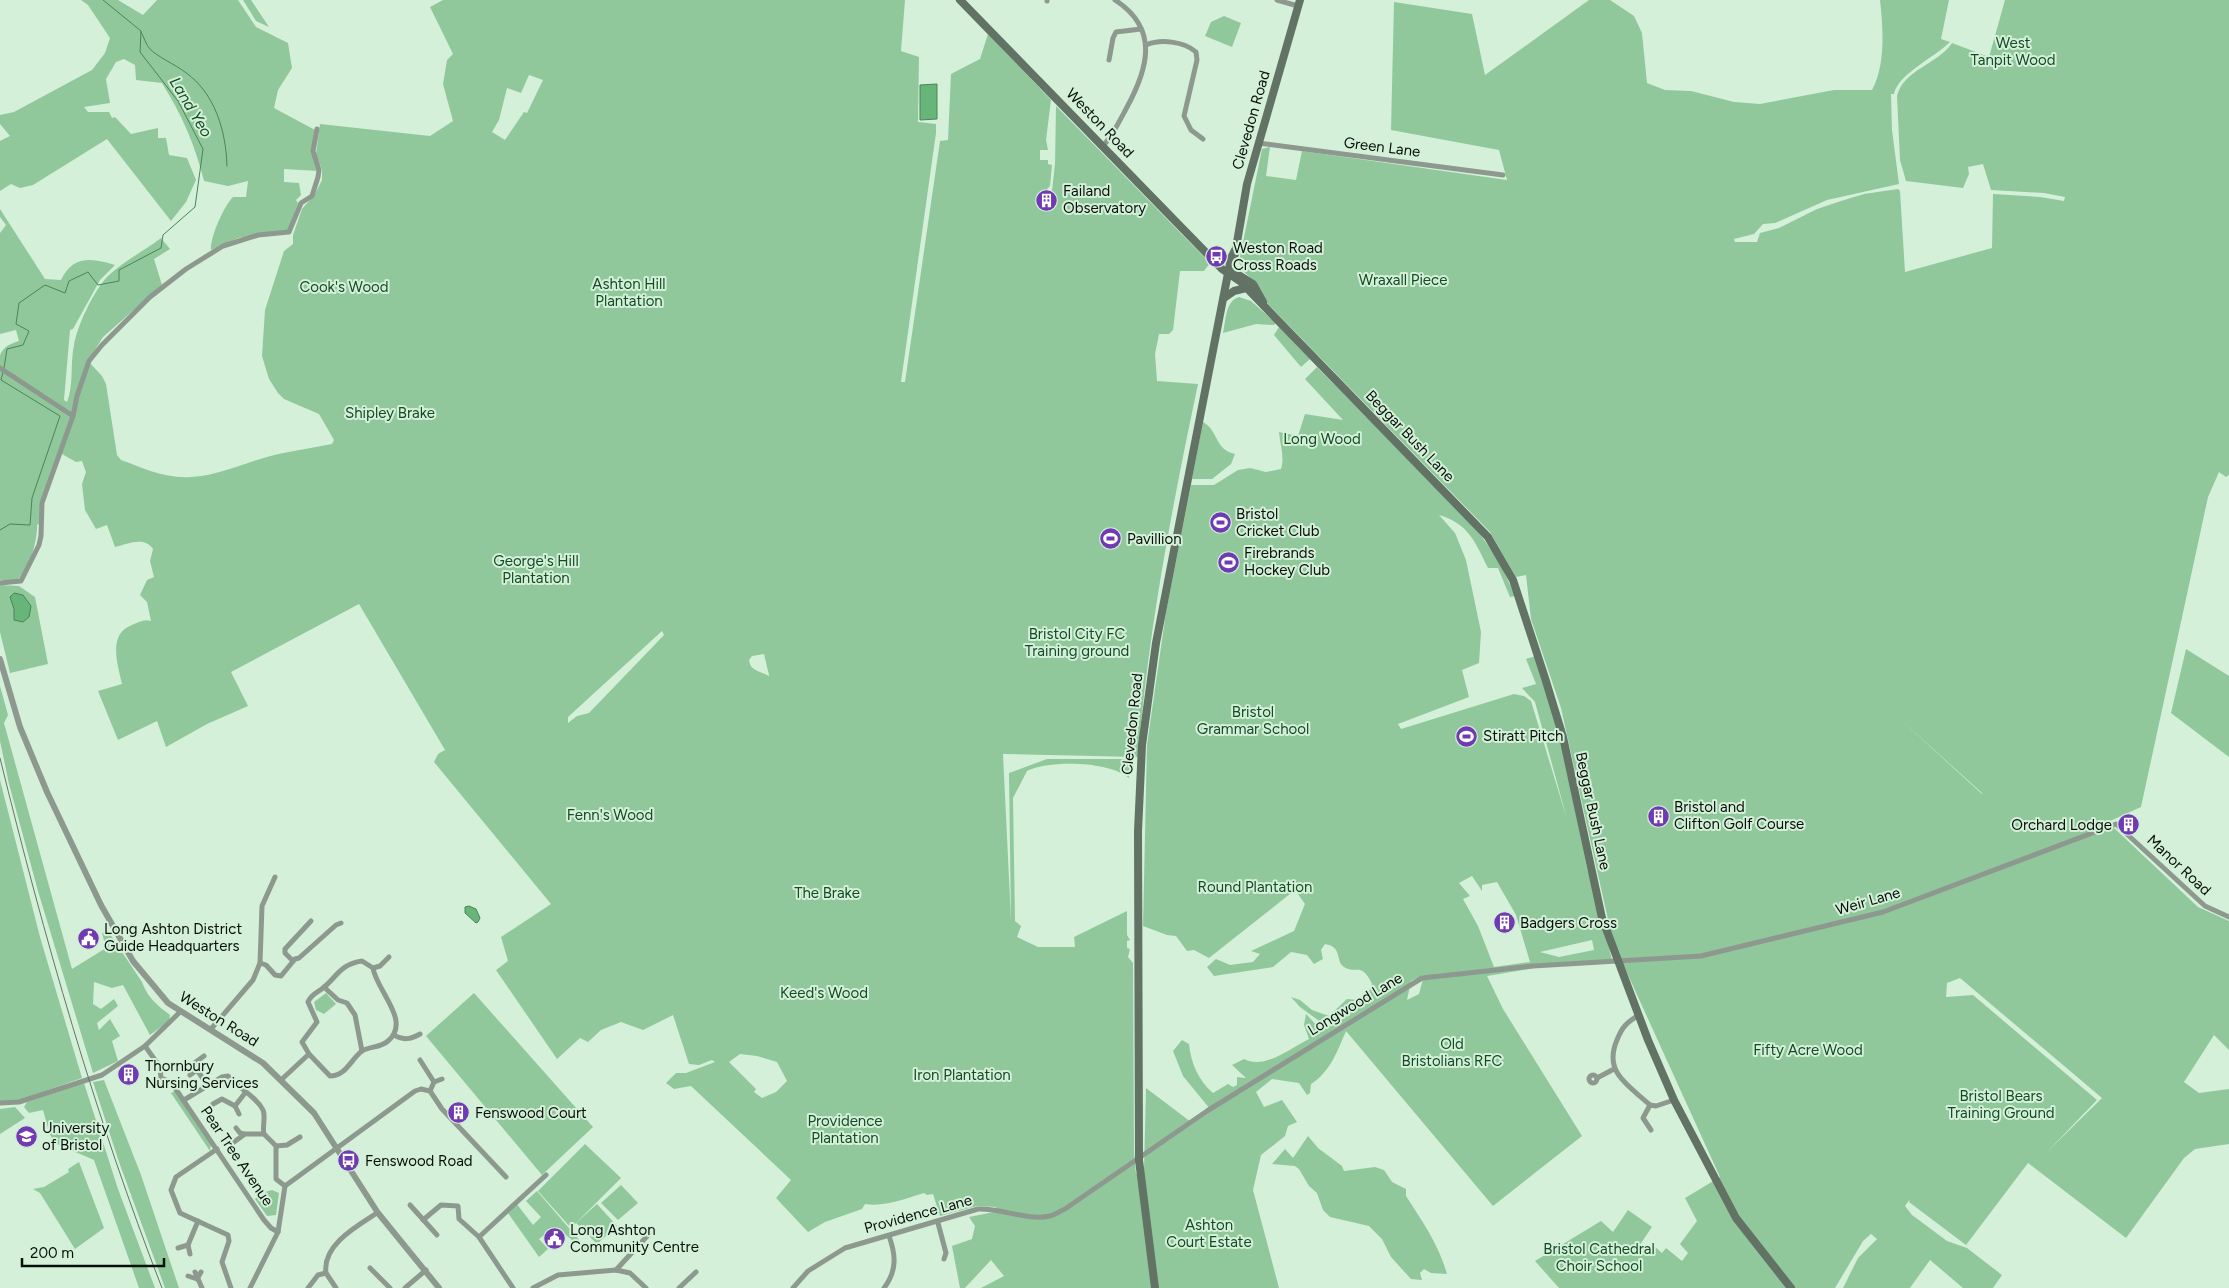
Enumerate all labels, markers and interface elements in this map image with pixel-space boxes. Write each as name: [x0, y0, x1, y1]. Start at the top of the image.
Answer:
park label: West Tanpit Wood: [1970, 34, 2056, 69]
street label: Clevedon Road: [1228, 68, 1274, 172]
water label: Land Yeo: [166, 73, 216, 141]
street label: Weston Road: [1062, 84, 1138, 162]
street label: Green Lane: [1343, 133, 1421, 161]
place label: Failand Observatory: [1063, 182, 1146, 217]
building icon: Failand Observatory: [1035, 188, 1059, 212]
place label: Weston Road Cross Roads: [1233, 239, 1323, 274]
bus stop icon: Weston Road Cross Roads: [1205, 245, 1229, 269]
park label: Wraxall Piece: [1359, 271, 1447, 289]
park label: Ashton Hill Plantation: [592, 275, 666, 310]
park label: Cook's Wood: [299, 278, 389, 296]
street label: Beggar Bush Lane: [1362, 387, 1458, 485]
park label: Shipley Brake: [345, 404, 435, 422]
park label: Long Wood: [1283, 430, 1361, 448]
place label: Bristol Cricket Club: [1236, 505, 1320, 540]
sports icon: Bristol Cricket Club: [1208, 511, 1232, 535]
sports icon: Pavillion: [1099, 527, 1123, 551]
place label: Pavillion: [1127, 530, 1182, 548]
place label: Firebrands Hockey Club: [1244, 544, 1330, 579]
sports icon: Firebrands Hockey Club: [1216, 550, 1240, 574]
park label: George's Hill Plantation: [493, 552, 579, 587]
park label: Bristol City FC Training ground: [1025, 625, 1129, 660]
street label: Clevedon Road: [1118, 672, 1146, 776]
park label: Bristol Grammar School: [1197, 703, 1309, 738]
sports icon: Stiratt Pitch: [1455, 724, 1479, 748]
place label: Stiratt Pitch: [1483, 727, 1563, 745]
street label: Beggar Bush Lane: [1572, 750, 1614, 872]
place label: Bristol and Clifton Golf Course: [1674, 798, 1804, 833]
building icon: Bristol and Clifton Golf Course: [1646, 804, 1670, 828]
park label: Fenn's Wood: [567, 806, 653, 824]
building icon: Orchard Lodge: [2116, 813, 2140, 837]
place label: Orchard Lodge: [2011, 816, 2112, 834]
street label: Manor Road: [2143, 831, 2215, 899]
park label: Round Plantation: [1198, 878, 1312, 896]
street label: Weir Lane: [1834, 883, 1902, 919]
park label: The Brake: [794, 884, 860, 902]
building icon: Badgers Cross: [1492, 911, 1516, 935]
place label: Badgers Cross: [1520, 914, 1617, 932]
place label: Long Ashton District Guide Headquarters: [104, 920, 242, 955]
public building icon: Long Ashton District Guide Headquarters: [76, 926, 100, 950]
street label: Longwood Lane: [1304, 969, 1406, 1039]
park label: Keed's Wood: [780, 984, 868, 1002]
street label: Weston Road: [176, 988, 262, 1050]
park label: Old Bristolians RFC: [1402, 1035, 1503, 1070]
park label: Fifty Acre Wood: [1753, 1041, 1863, 1059]
place label: Thornbury Nursing Services: [145, 1057, 258, 1092]
building icon: Thornbury Nursing Services: [117, 1063, 141, 1087]
park label: Iron Plantation: [913, 1066, 1011, 1084]
park label: Bristol Bears Training Ground: [1947, 1087, 2055, 1122]
building icon: Fenswood Court: [447, 1101, 471, 1125]
street label: Pear Tree Avenue: [197, 1103, 277, 1209]
place label: Fenswood Court: [475, 1104, 587, 1122]
park label: Providence Plantation: [807, 1112, 883, 1147]
place label: University of Bristol: [42, 1119, 109, 1154]
school or university icon: University of Bristol: [14, 1125, 38, 1149]
bus stop icon: Fenswood Road: [337, 1149, 361, 1173]
place label: Fenswood Road: [365, 1152, 473, 1170]
street label: Providence Lane: [862, 1191, 974, 1237]
park label: Ashton Court Estate: [1166, 1216, 1252, 1251]
place label: Long Ashton Community Centre: [570, 1221, 699, 1256]
public building icon: Long Ashton Community Centre: [542, 1227, 566, 1251]
scale bar: [22, 1236, 165, 1268]
park label: Bristol Cathedral Choir School: [1543, 1240, 1655, 1275]
text: 200 m: [30, 1244, 74, 1262]

